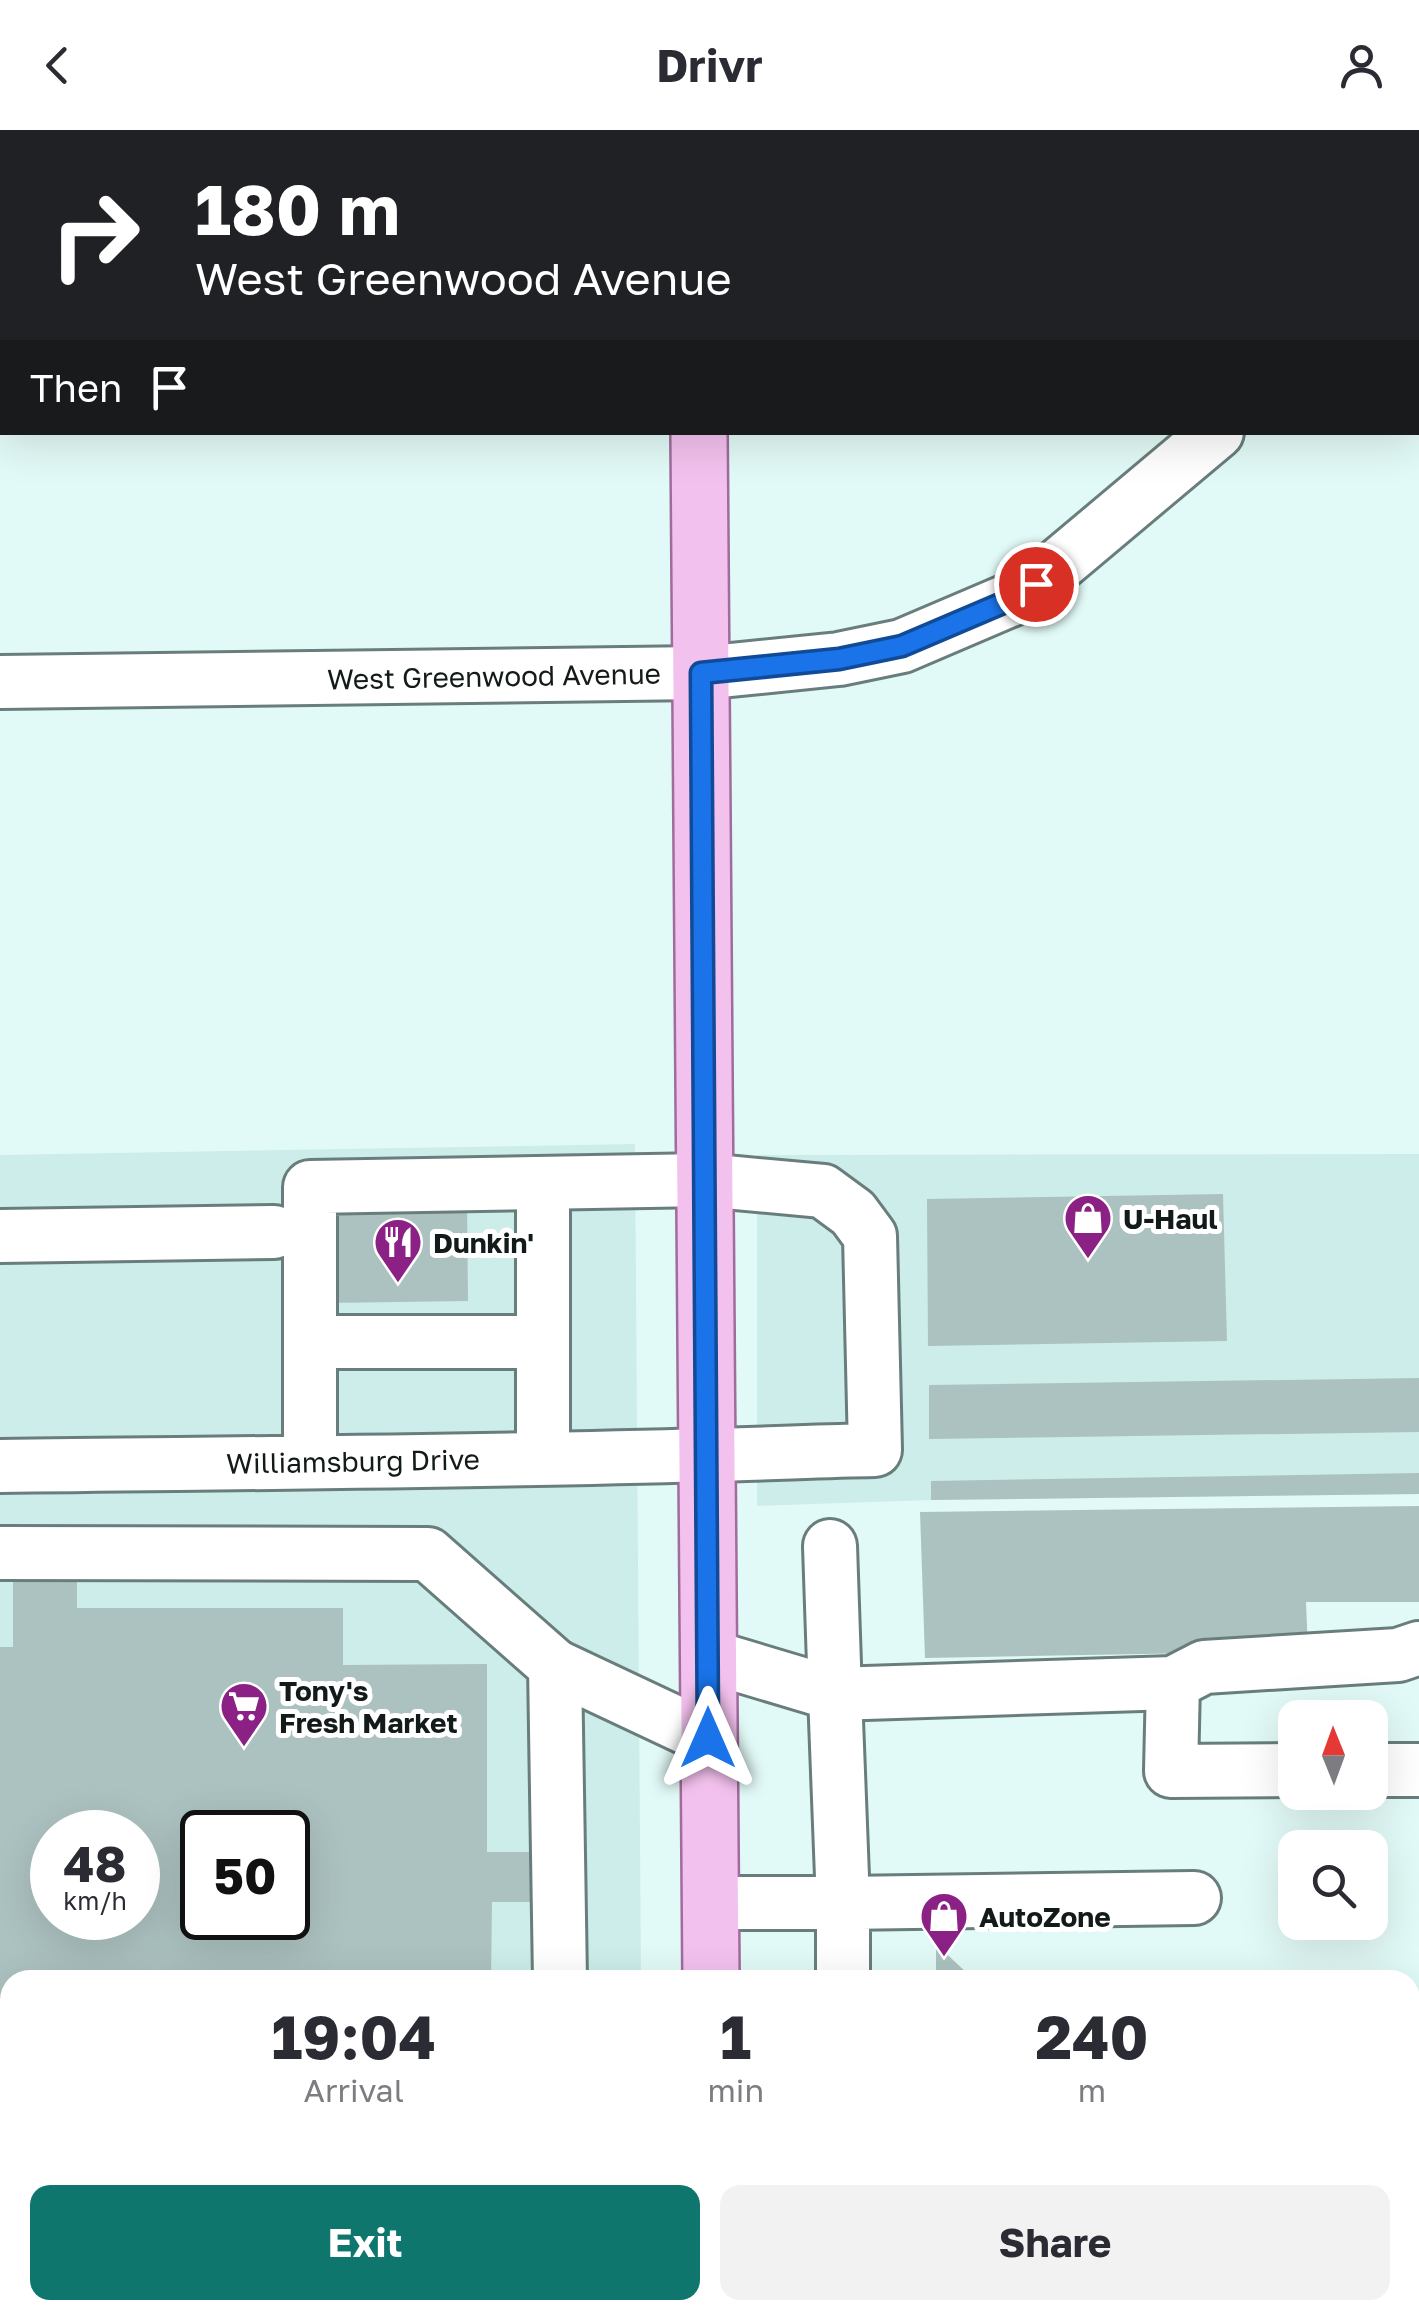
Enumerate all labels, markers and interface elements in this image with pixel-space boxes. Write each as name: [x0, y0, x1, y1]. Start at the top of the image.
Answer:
icon: back: [30, 38, 85, 93]
text: Drivr: [656, 38, 763, 92]
icon: person: [1334, 38, 1389, 93]
text: 180 m: [195, 166, 400, 250]
icon: right: [30, 170, 160, 300]
text: West Greenwood Avenue: [195, 251, 732, 305]
icon: arrive: [142, 360, 197, 415]
text: Then: [30, 365, 122, 410]
pin: [994, 542, 1079, 627]
icon: arrive: [1009, 557, 1064, 612]
street label: West Greenwood Avenue: [327, 657, 661, 695]
shop icon: U-Haul: [1062, 1192, 1114, 1260]
place label: U-Haul: [1123, 1202, 1218, 1235]
restaurant icon: Dunkin': [372, 1216, 424, 1284]
place label: Dunkin': [433, 1226, 534, 1259]
street label: Williamsburg Drive: [226, 1442, 480, 1480]
place label: Tony's Fresh Market: [279, 1674, 458, 1739]
supermarket icon: Tony's Fresh Market: [218, 1680, 270, 1748]
position arrow: [656, 1686, 760, 1790]
north arrow: [1278, 1700, 1388, 1810]
map controls: [1278, 1700, 1388, 1940]
speed limit sign: 50: [180, 1810, 310, 1940]
button: search: [1278, 1830, 1388, 1940]
text: 48: [63, 1833, 127, 1893]
text: km/h: [63, 1885, 127, 1916]
shop icon: AutoZone: [918, 1890, 970, 1958]
place label: AutoZone: [979, 1900, 1111, 1933]
text: 19:04: [271, 2000, 436, 2072]
text: 1: [720, 2000, 751, 2072]
text: 240: [1035, 2000, 1149, 2072]
text: Arrival: [304, 2071, 404, 2109]
text: min: [707, 2071, 764, 2109]
text: m: [1078, 2071, 1106, 2109]
button: Exit: [30, 2185, 700, 2300]
button: Share: [720, 2185, 1390, 2300]

